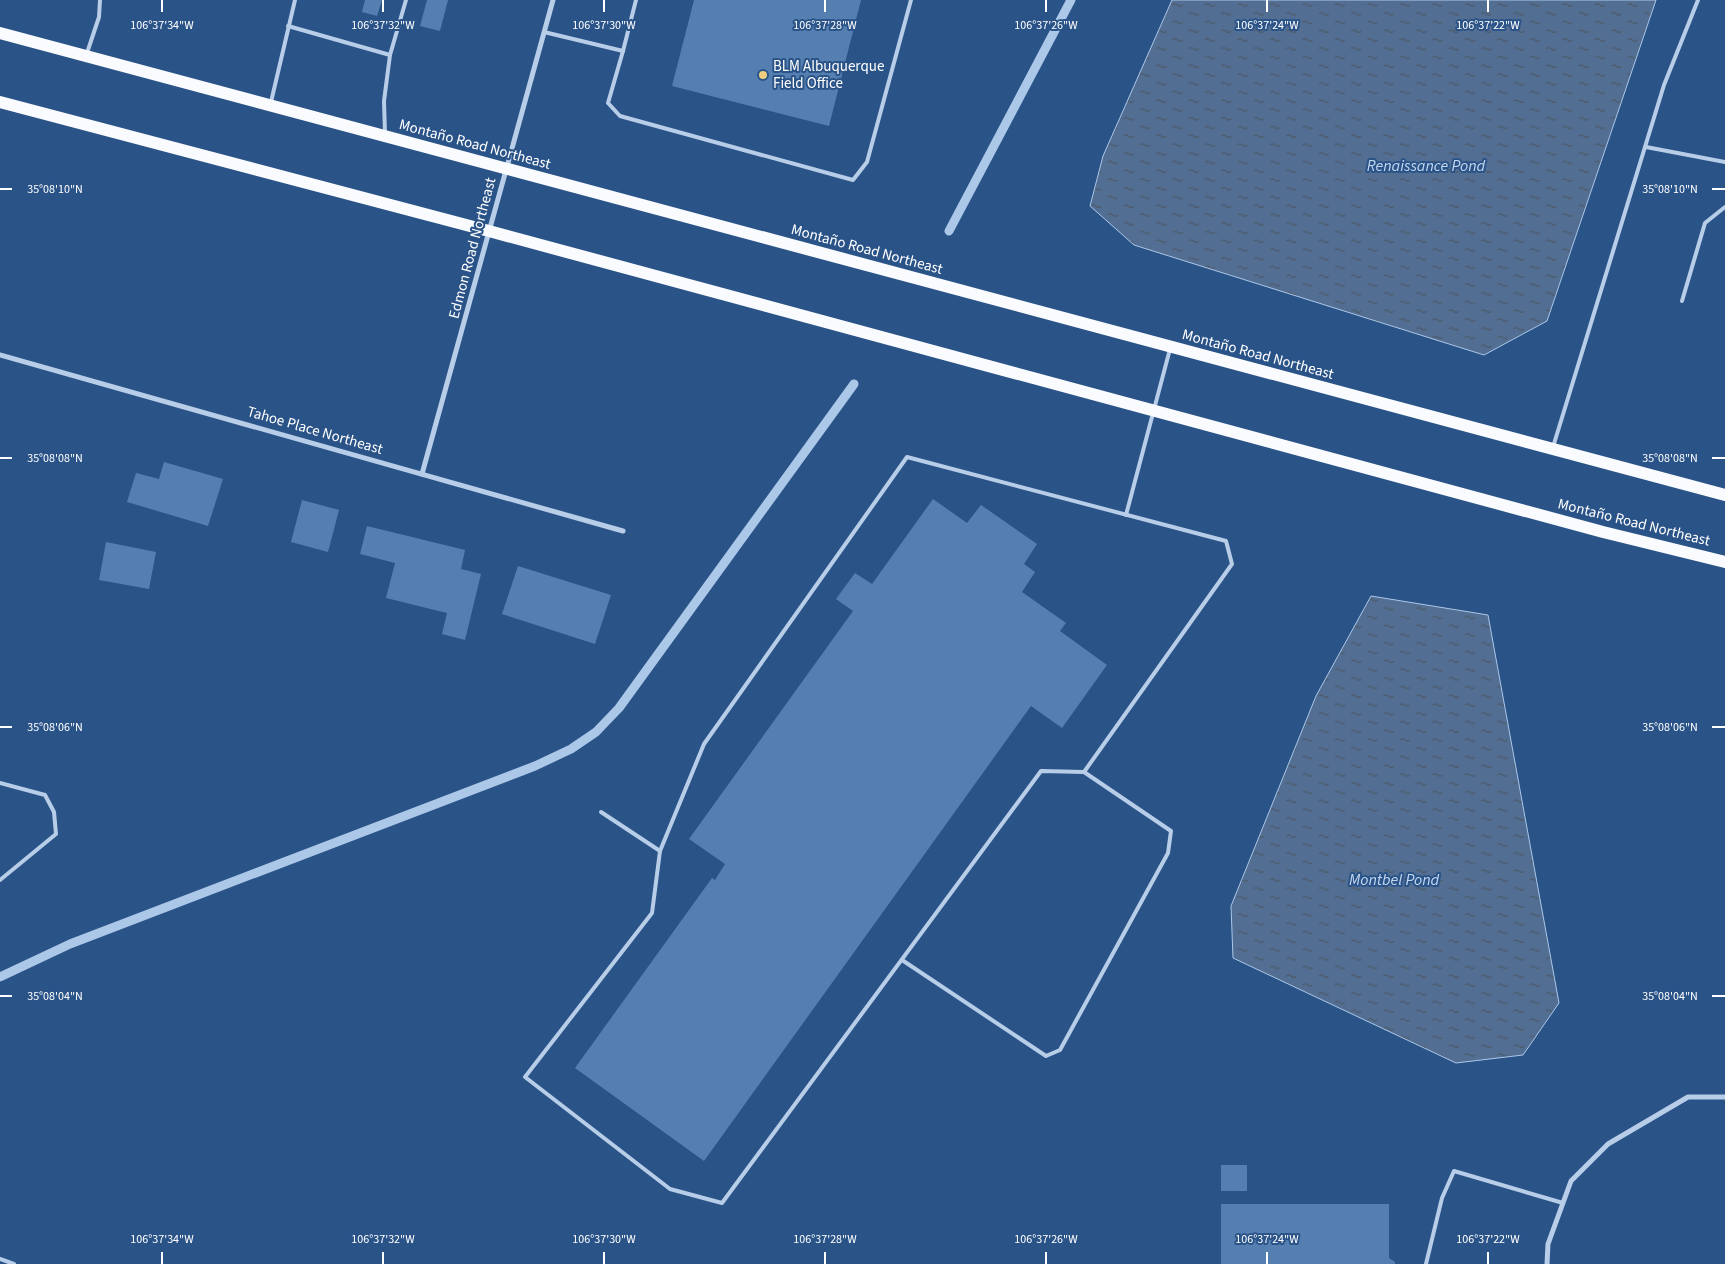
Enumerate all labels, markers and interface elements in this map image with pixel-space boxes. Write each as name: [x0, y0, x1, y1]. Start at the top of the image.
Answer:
text: 106°37'34"W: [130, 17, 194, 34]
text: 106°37'32"W: [351, 17, 415, 34]
text: 106°37'30"W: [572, 17, 636, 34]
text: 106°37'28"W: [793, 17, 857, 34]
text: 106°37'26"W: [1014, 17, 1078, 34]
text: 106°37'24"W: [1235, 17, 1299, 34]
text: 106°37'22"W: [1456, 17, 1520, 34]
place label: BLM Albuquerque Field Office: [773, 56, 884, 94]
marker: BLM Albuquerque Field Office: [757, 69, 769, 81]
street label: Montaño Road Northeast: [397, 114, 553, 175]
water label: Renaissance Pond: [1367, 155, 1486, 177]
street label: Edmon Road Northeast: [444, 175, 501, 321]
text: 35°08'10"N: [27, 181, 83, 198]
text: 35°08'10"N: [1642, 181, 1698, 198]
street label: Montaño Road Northeast: [789, 219, 945, 280]
street label: Montaño Road Northeast: [1180, 324, 1336, 385]
street label: Tahoe Place Northeast: [245, 401, 385, 460]
text: 35°08'08"N: [27, 450, 83, 467]
text: 35°08'08"N: [1642, 450, 1698, 467]
street label: Montaño Road Northeast: [1556, 493, 1712, 552]
text: 35°08'06"N: [27, 719, 83, 736]
text: 35°08'06"N: [1642, 719, 1698, 736]
water label: Montbel Pond: [1349, 869, 1440, 891]
text: 35°08'04"N: [27, 988, 83, 1005]
text: 35°08'04"N: [1642, 988, 1698, 1005]
text: 106°37'34"W: [130, 1231, 194, 1248]
text: 106°37'32"W: [351, 1231, 415, 1248]
text: 106°37'30"W: [572, 1231, 636, 1248]
text: 106°37'28"W: [793, 1231, 857, 1248]
text: 106°37'26"W: [1014, 1231, 1078, 1248]
text: 106°37'24"W: [1235, 1231, 1299, 1248]
text: 106°37'22"W: [1456, 1231, 1520, 1248]

